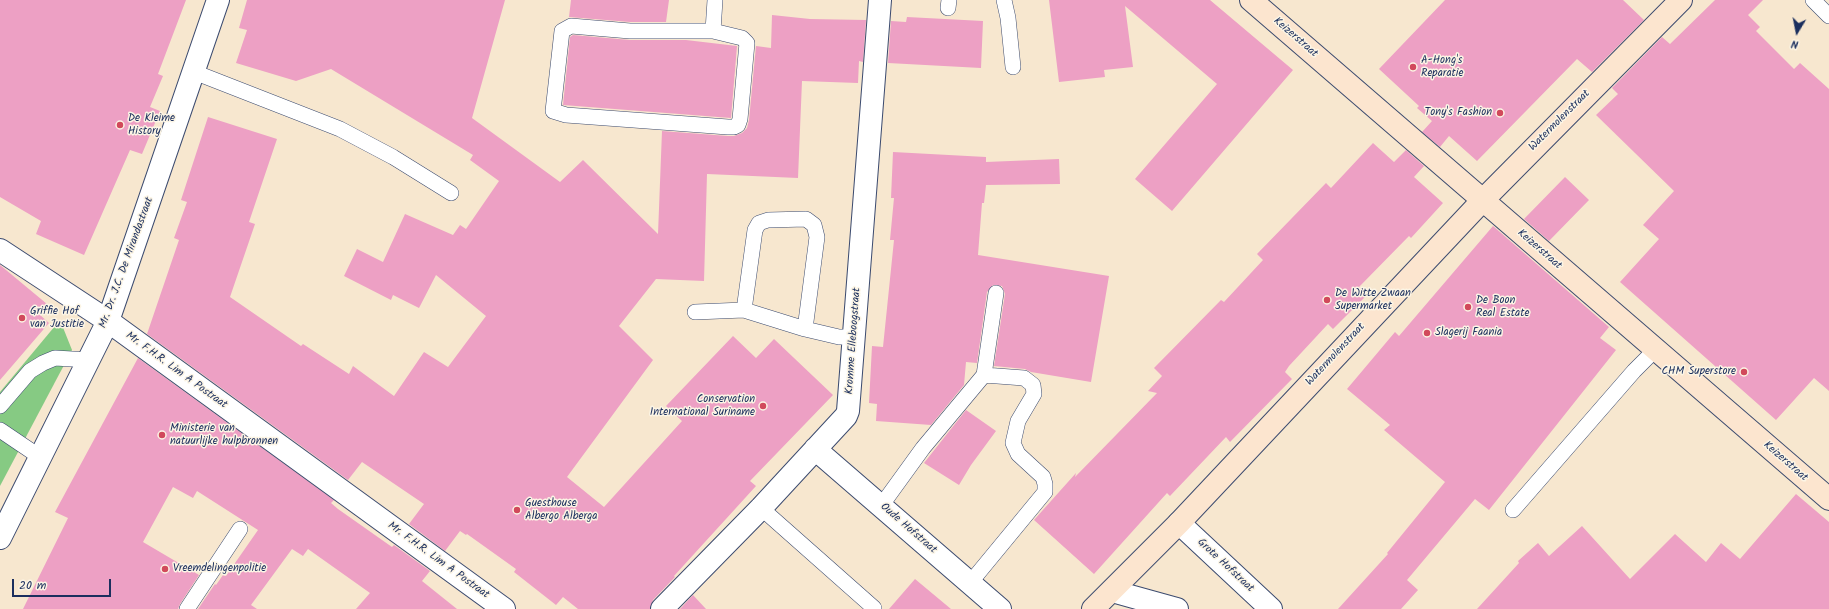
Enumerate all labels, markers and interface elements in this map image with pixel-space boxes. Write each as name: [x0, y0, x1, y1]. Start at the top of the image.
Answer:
north arrow: [1777, 12, 1817, 52]
street label: Keizerstraat: [1270, 15, 1320, 61]
text: N: [1790, 34, 1800, 53]
place label: A-Hong's Reparatie: [1421, 54, 1463, 80]
marker: A-Hong's Reparatie: [1408, 62, 1418, 72]
street label: Watermolenstraat: [1527, 88, 1593, 154]
place label: Tony's Fashion: [1424, 106, 1492, 120]
marker: Tony's Fashion: [1495, 108, 1505, 118]
place label: De Kleime History: [128, 112, 175, 138]
marker: De Kleime History: [115, 120, 125, 130]
street label: Mr. Dr. J.C. De Mirandastraat: [97, 196, 157, 330]
street label: Keizerstraat: [1514, 227, 1564, 273]
street label: Kromme Elleboogstraat: [844, 287, 864, 395]
place label: De Witte Zwaan Supermarket: [1335, 287, 1411, 313]
place label: De Boon Real Estate: [1476, 294, 1529, 320]
marker: De Witte Zwaan Supermarket: [1322, 295, 1332, 305]
marker: De Boon Real Estate: [1463, 302, 1473, 312]
place label: Griffie Hof van Justitie: [30, 305, 84, 331]
marker: Griffie Hof van Justitie: [17, 313, 27, 323]
street label: Watermolenstraat: [1304, 321, 1368, 389]
place label: Slagerij Faania: [1435, 326, 1502, 340]
marker: Slagerij Faania: [1422, 328, 1432, 338]
street label: Mr. F.H.R. Lim A Postraat: [123, 330, 229, 412]
place label: CHM Superstore: [1661, 365, 1736, 379]
marker: CHM Superstore: [1739, 367, 1749, 377]
place label: Conservation International Suriname: [650, 393, 755, 419]
marker: Conservation International Suriname: [758, 401, 768, 411]
place label: Ministerie van natuurlijke hulpbronnen: [170, 422, 278, 448]
marker: Ministerie van natuurlijke hulpbronnen: [157, 430, 167, 440]
street label: Keizerstraat: [1760, 439, 1810, 485]
place label: Guesthouse Albergo Alberga: [525, 497, 598, 523]
street label: Oude Hofstraat: [877, 501, 939, 557]
marker: Guesthouse Albergo Alberga: [512, 505, 522, 515]
street label: Mr. F.H.R. Lim A Postraat: [385, 520, 491, 602]
street label: Grote Hofstraat: [1194, 536, 1256, 596]
place label: Vreemdelingenpolitie: [173, 562, 266, 576]
marker: Vreemdelingenpolitie: [160, 564, 170, 574]
scale bar: [14, 571, 113, 597]
text: 20 m: [19, 576, 46, 595]

